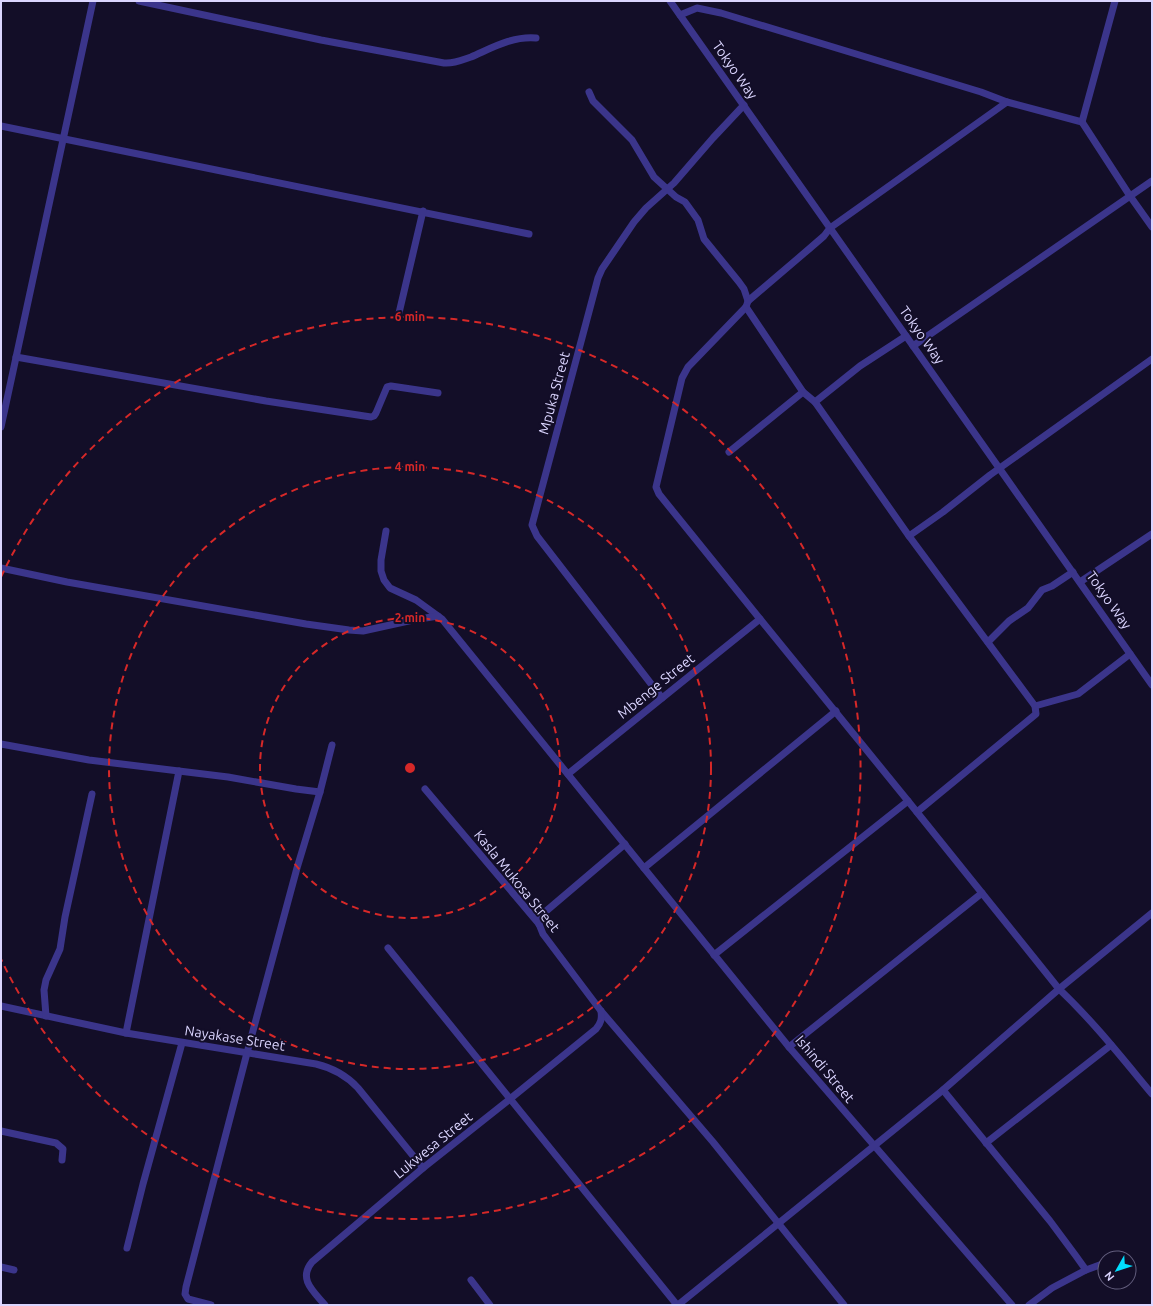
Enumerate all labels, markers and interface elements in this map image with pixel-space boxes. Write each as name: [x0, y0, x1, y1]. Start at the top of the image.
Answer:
street label: Tokyo Way: [709, 38, 761, 102]
street label: Tokyo Way: [896, 303, 948, 367]
text: 6 min: [395, 310, 425, 323]
street label: Mpuka Street: [535, 349, 573, 436]
text: 4 min: [395, 460, 425, 473]
street label: Tokyo Way: [1083, 568, 1135, 632]
text: 2 min: [395, 611, 425, 624]
street label: Mbenge Street: [614, 650, 698, 722]
centre of rings: [403, 761, 417, 775]
street label: Kasla Mukosa Street: [471, 827, 563, 936]
street label: Nayakase Street: [184, 1022, 287, 1054]
street label: Ishindi Street: [792, 1032, 858, 1106]
street label: Lukwesa Street: [391, 1108, 476, 1182]
north arrow: [1097, 1250, 1137, 1290]
text: N: [1102, 1269, 1116, 1283]

